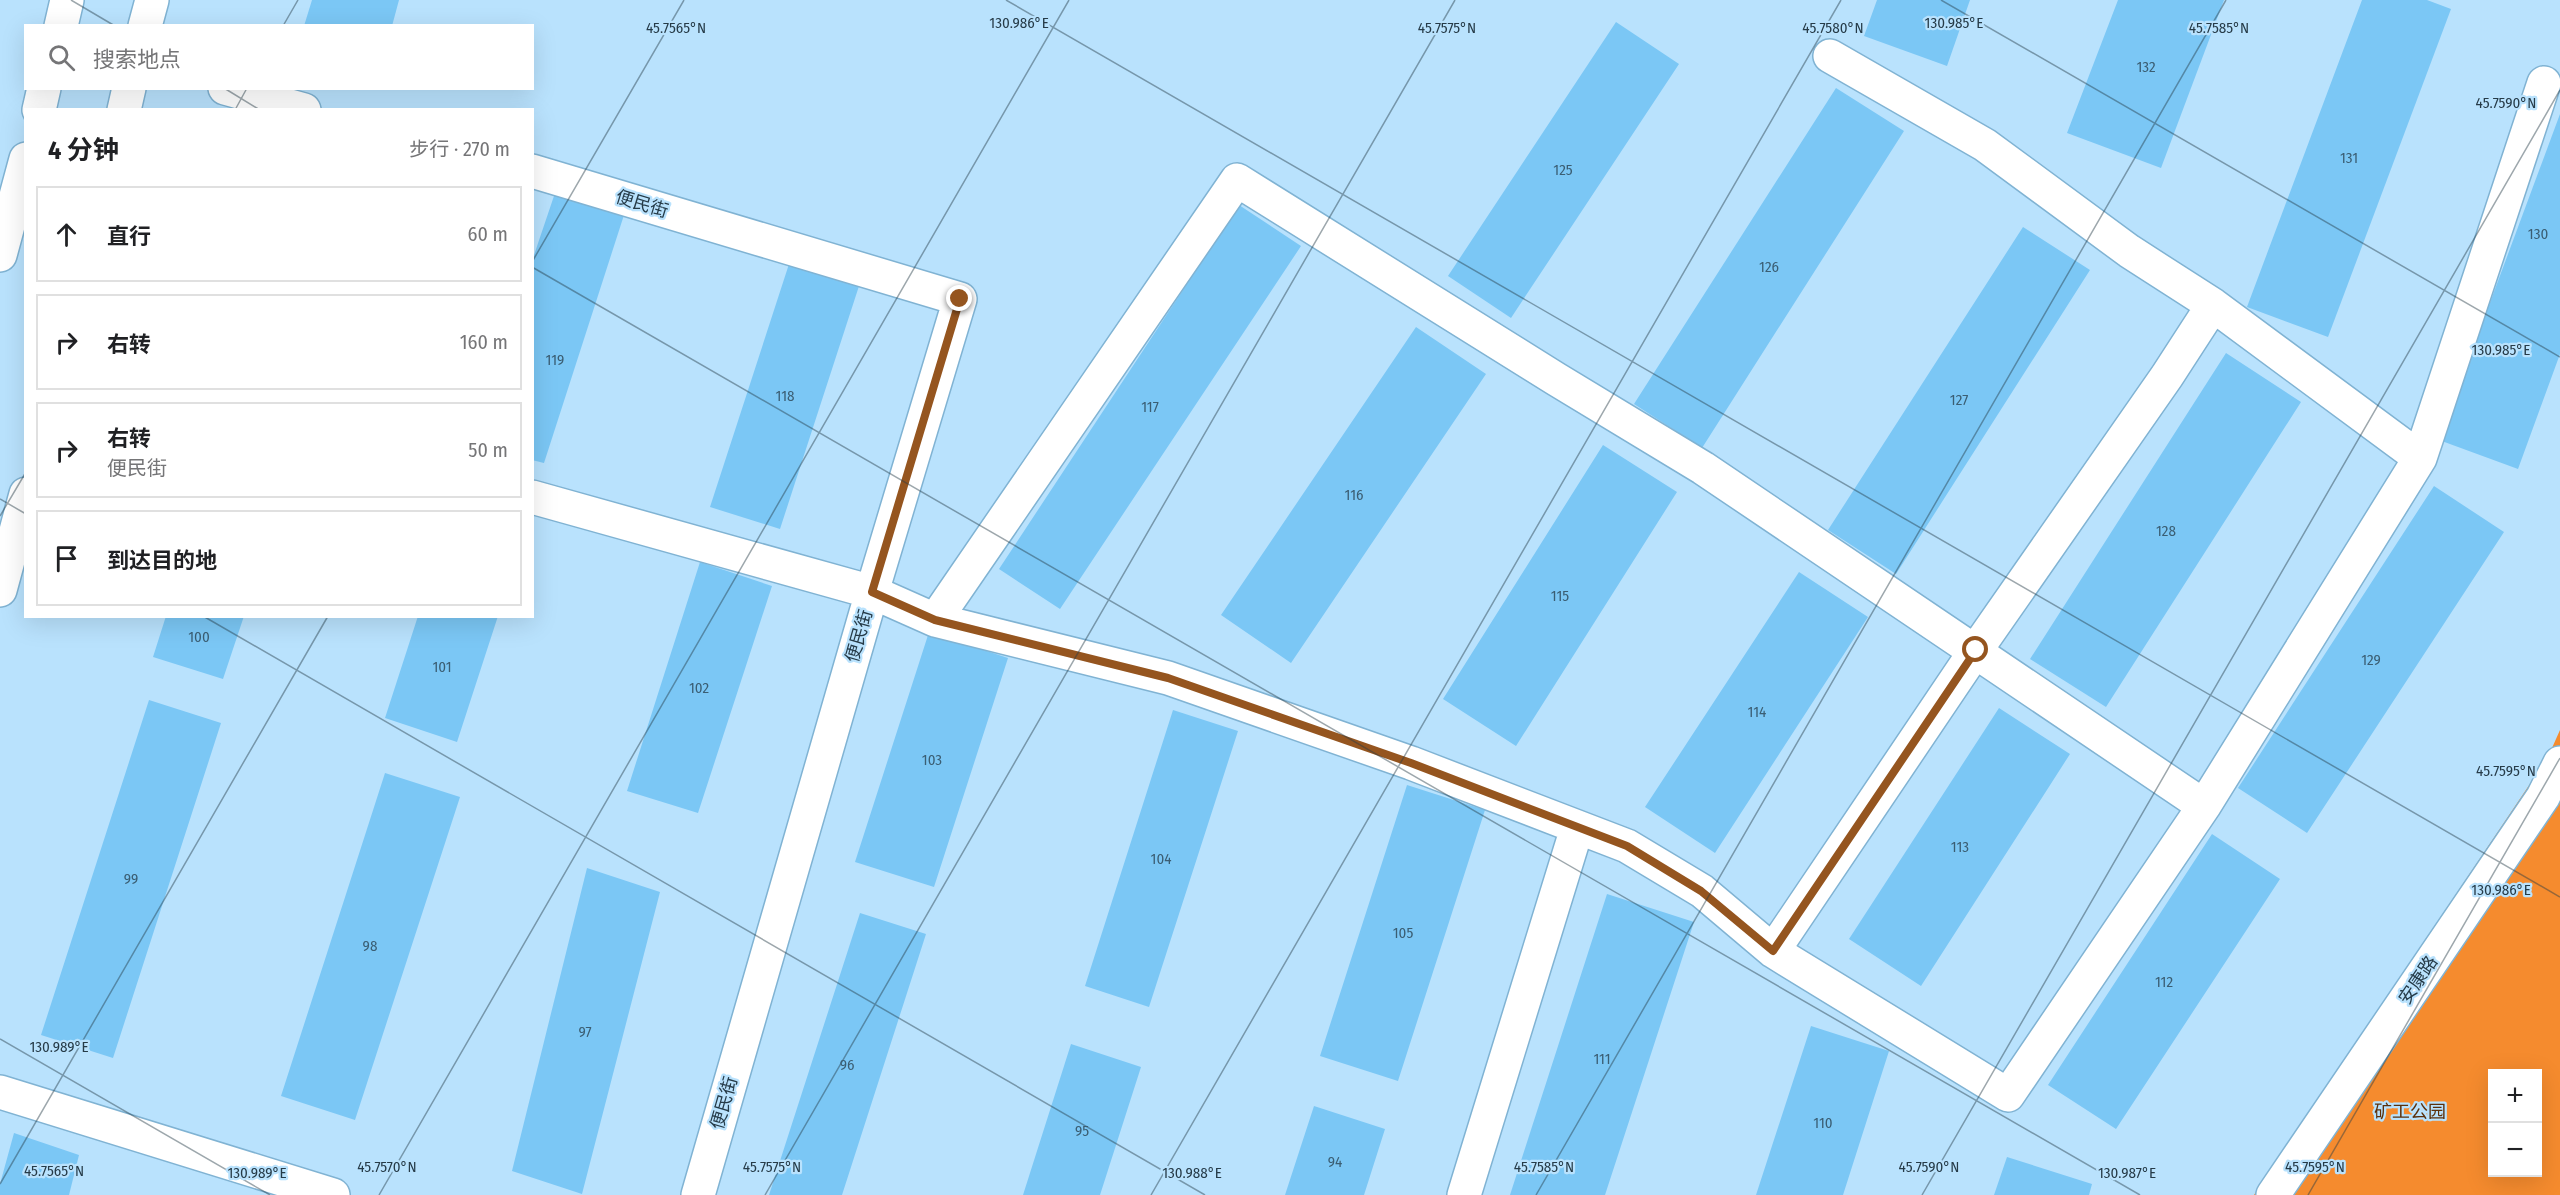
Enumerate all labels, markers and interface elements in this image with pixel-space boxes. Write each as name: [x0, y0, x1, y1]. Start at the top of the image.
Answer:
text: 130.986°E: [989, 14, 1049, 32]
text: 130.985°E: [1925, 14, 1983, 32]
text: 45.7565°N: [646, 19, 706, 37]
text: 45.7575°N: [1418, 19, 1476, 37]
text: 45.7580°N: [1802, 19, 1864, 37]
text: 45.7585°N: [2189, 19, 2249, 37]
search box: [24, 24, 534, 90]
icon: search: [45, 41, 78, 74]
text: 搜索地点: [93, 46, 181, 73]
house number: 132: [2136, 58, 2156, 76]
text: 45.7590°N: [2476, 94, 2536, 112]
text: 4 分钟: [48, 135, 119, 166]
text: 步行 · 270 m: [409, 137, 510, 161]
house number: 131: [2340, 149, 2358, 167]
house number: 125: [1553, 161, 1573, 179]
street label: 便民街: [613, 186, 671, 222]
icon: ahead: [50, 218, 83, 251]
text: 60 m: [468, 222, 508, 246]
text: 直行: [107, 223, 151, 250]
house number: 130: [2528, 225, 2548, 243]
house number: 126: [1759, 258, 1779, 276]
route end: [946, 285, 972, 311]
icon: right: [50, 326, 83, 359]
text: 160 m: [460, 330, 508, 354]
text: 右转: [107, 331, 151, 358]
text: 130.985°E: [2472, 341, 2530, 359]
house number: 119: [546, 351, 564, 369]
house number: 118: [776, 387, 795, 405]
house number: 127: [1950, 391, 1968, 409]
house number: 117: [1141, 398, 1159, 416]
text: 右转: [107, 425, 151, 452]
icon: right: [50, 434, 83, 467]
text: 50 m: [468, 438, 508, 462]
text: 便民街: [107, 456, 167, 480]
house number: 116: [1345, 486, 1363, 504]
house number: 128: [2156, 522, 2176, 540]
icon: arrive: [50, 542, 83, 575]
text: 到达目的地: [107, 547, 217, 574]
house number: 115: [1551, 587, 1569, 605]
street label: 便民街: [841, 607, 877, 665]
house number: 100: [188, 628, 210, 646]
route start: [1962, 636, 1988, 662]
house number: 129: [2361, 651, 2381, 669]
house number: 101: [432, 658, 452, 676]
house number: 102: [689, 679, 709, 697]
house number: 114: [1748, 703, 1766, 721]
house number: 103: [922, 751, 942, 769]
text: 45.7595°N: [2476, 762, 2536, 780]
house number: 113: [1951, 838, 1969, 856]
house number: 104: [1151, 850, 1171, 868]
house number: 99: [124, 870, 138, 888]
text: 130.986°E: [2471, 881, 2531, 899]
house number: 105: [1393, 924, 1413, 942]
house number: 98: [363, 937, 377, 955]
street label: 安康路: [2394, 951, 2442, 1009]
house number: 112: [2155, 973, 2173, 991]
house number: 97: [578, 1023, 592, 1041]
text: 130.989°E: [29, 1038, 89, 1056]
house number: 111: [1593, 1050, 1611, 1068]
house number: 96: [840, 1056, 854, 1074]
map controls: [2488, 1069, 2542, 1177]
button: +: [2488, 1069, 2542, 1123]
street label: 便民街: [706, 1074, 742, 1132]
park label: 矿工公园: [2374, 1101, 2446, 1123]
house number: 110: [1813, 1114, 1833, 1132]
house number: 95: [1075, 1122, 1089, 1140]
button: −: [2488, 1123, 2542, 1177]
house number: 94: [1328, 1153, 1342, 1171]
text: 45.7570°N: [357, 1158, 417, 1176]
text: 45.7575°N: [743, 1158, 801, 1176]
text: 45.7585°N: [1514, 1158, 1574, 1176]
text: 45.7590°N: [1899, 1158, 1959, 1176]
text: 45.7595°N: [2285, 1158, 2345, 1176]
text: 45.7565°N: [24, 1162, 84, 1180]
text: 130.989°E: [227, 1164, 287, 1182]
text: 130.988°E: [1162, 1164, 1222, 1182]
text: 130.987°E: [2098, 1164, 2156, 1182]

